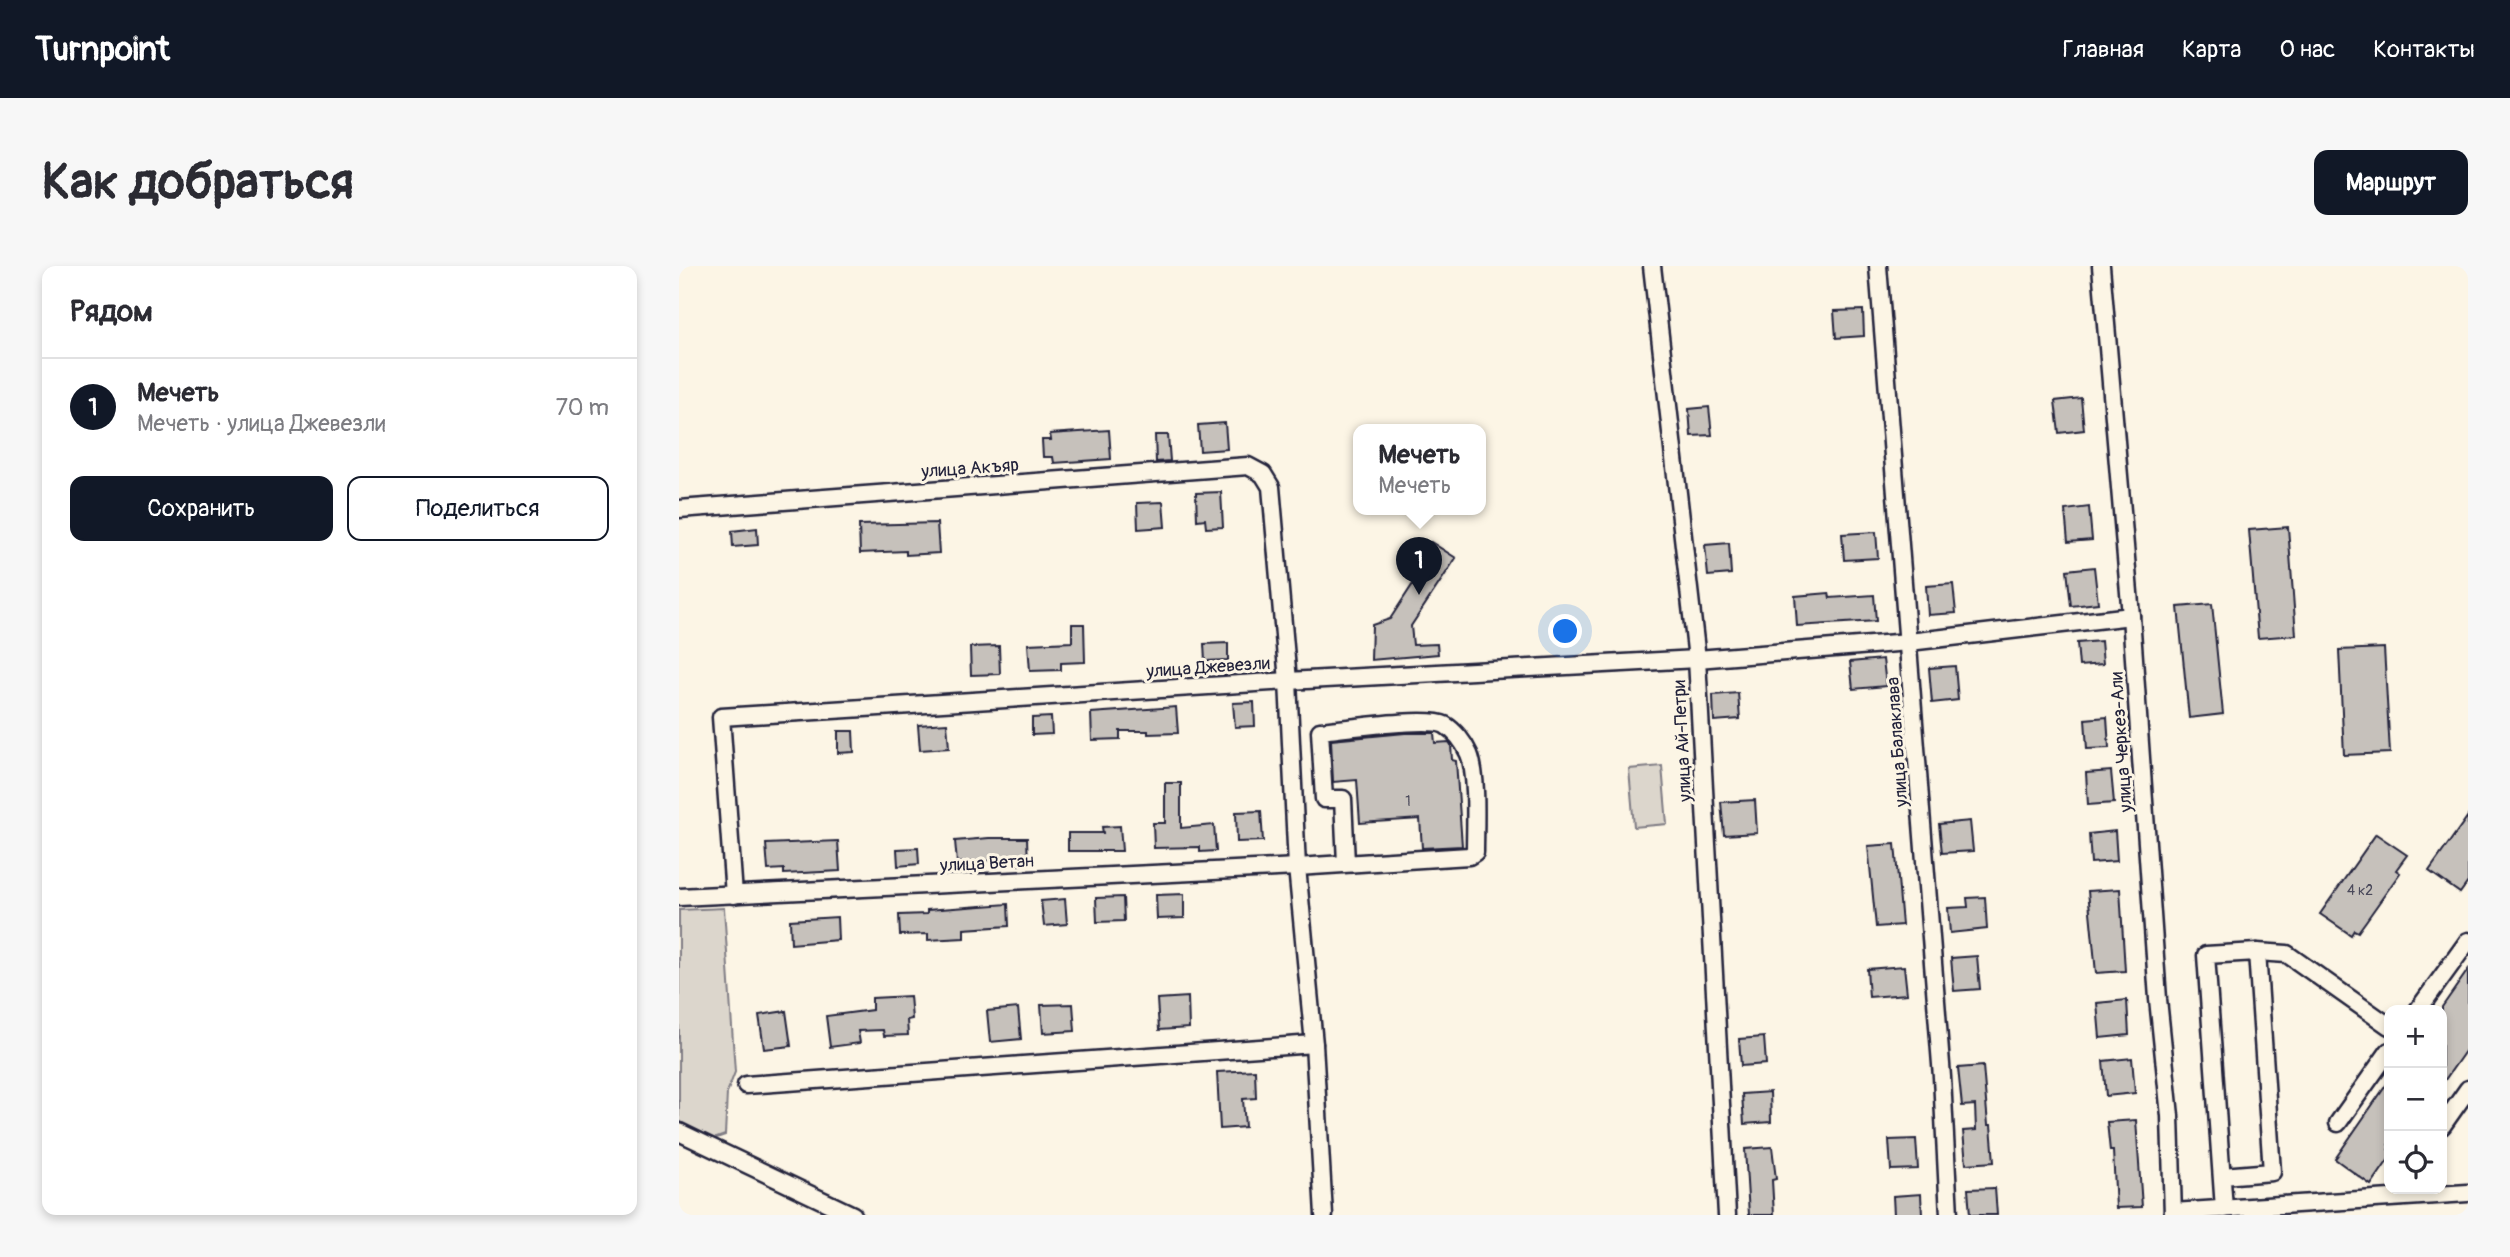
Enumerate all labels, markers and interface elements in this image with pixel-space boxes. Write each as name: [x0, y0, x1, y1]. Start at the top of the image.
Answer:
text: Turnpoint: [35, 29, 170, 70]
text: Главная: [2063, 35, 2144, 64]
text: Карта: [2182, 35, 2242, 64]
text: О нас: [2280, 35, 2335, 64]
text: Контакты: [2373, 35, 2475, 64]
button: Маршрут: [2314, 150, 2468, 215]
text: Как добраться: [42, 152, 354, 213]
text: Рядом: [70, 293, 153, 330]
text: Мечеть: [137, 377, 219, 409]
text: 1: [89, 393, 98, 422]
text: 70 m: [556, 393, 609, 422]
text: Мечеть · улица Джевезли: [137, 409, 386, 438]
popup: [1353, 424, 1486, 515]
text: Мечеть: [1378, 439, 1461, 471]
street label: улица Акъяр: [919, 454, 1020, 483]
text: Мечеть: [1378, 471, 1451, 500]
button: Сохранить: [70, 476, 333, 541]
button: Поделиться: [347, 476, 609, 541]
pin: 1: [1396, 537, 1442, 595]
your location: [1548, 614, 1582, 648]
street label: улица Джевезли: [1144, 652, 1271, 683]
street label: улица Черкез-Али: [2105, 671, 2138, 814]
street label: улица Балаклава: [1881, 676, 1914, 809]
street label: улица Ай-Петри: [1668, 679, 1697, 803]
house number: 1: [1405, 793, 1411, 810]
street label: улица Ветан: [938, 850, 1035, 878]
house number: 4 к2: [2347, 882, 2373, 899]
map controls: [2384, 1005, 2447, 1194]
button: +: [2384, 1005, 2447, 1068]
button: −: [2384, 1068, 2447, 1131]
button: locate: [2384, 1131, 2447, 1194]

